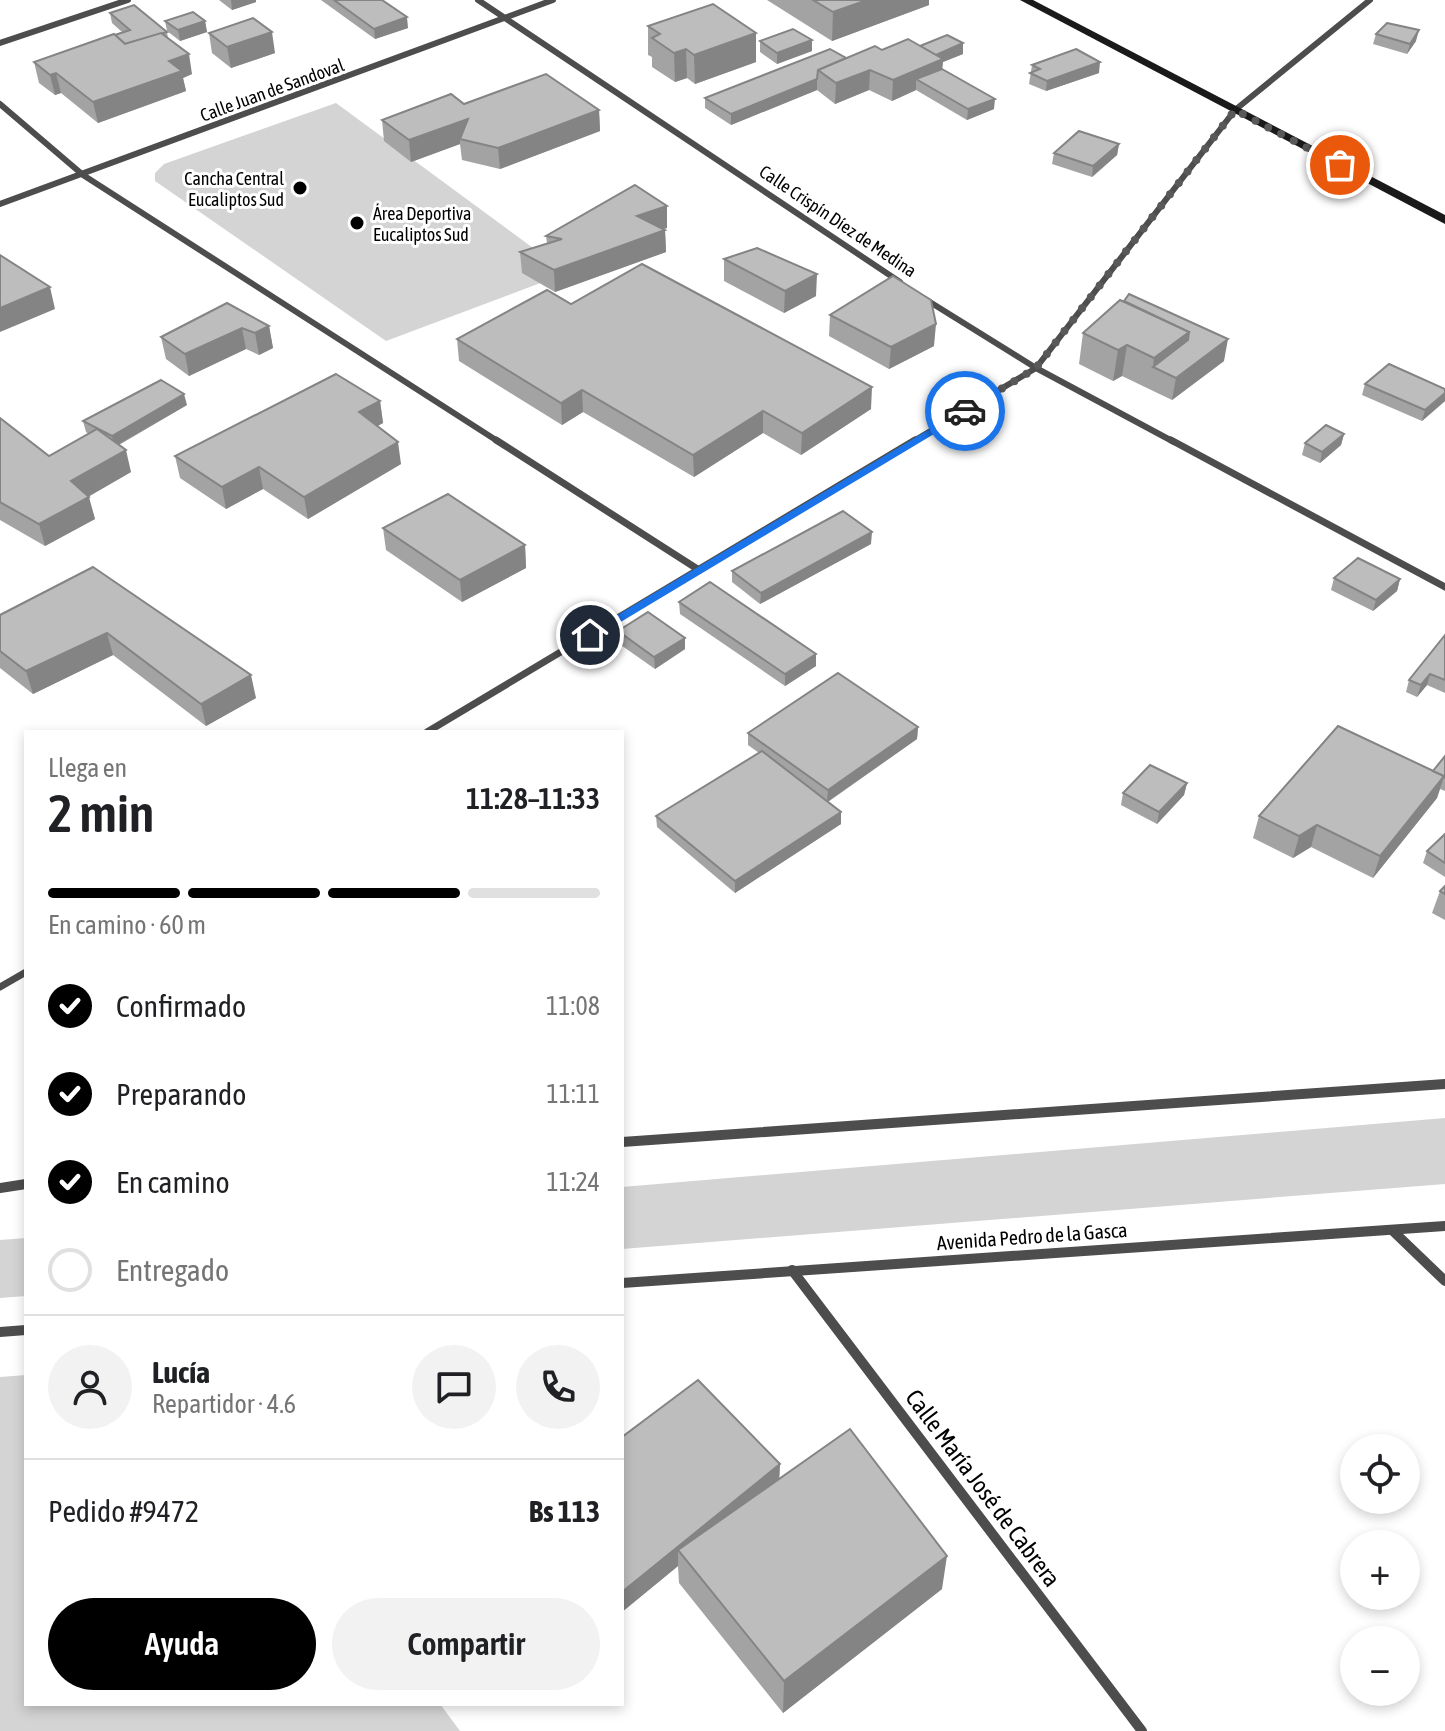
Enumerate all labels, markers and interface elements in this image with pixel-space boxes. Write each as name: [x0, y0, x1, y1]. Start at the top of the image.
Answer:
street label: Calle Juan de Sandoval: [197, 54, 347, 126]
pin: [1306, 131, 1374, 199]
icon: bag: [1318, 143, 1362, 187]
street label: Calle Crispín Díez de Medina: [756, 161, 920, 281]
place label: Cancha Central Eucaliptos Sud: [184, 168, 284, 210]
marker: Cancha Central Eucaliptos Sud: [291, 179, 309, 197]
place label: Área Deportiva Eucaliptos Sud: [373, 203, 471, 245]
marker: Área Deportiva Eucaliptos Sud: [348, 214, 366, 232]
courier: [925, 371, 1005, 451]
icon: car: [943, 389, 987, 433]
pin: [556, 601, 624, 669]
icon: home: [568, 613, 612, 657]
text: Llega en: [48, 753, 127, 783]
text: 11:28–11:33: [466, 781, 600, 815]
text: 2 min: [48, 783, 154, 843]
text: En camino · 60 m: [48, 910, 206, 940]
icon: check: [48, 984, 92, 1028]
text: Confirmado: [116, 989, 246, 1023]
text: 11:08: [546, 991, 600, 1021]
icon: check: [48, 1072, 92, 1116]
text: Preparando: [116, 1077, 246, 1111]
text: 11:11: [546, 1079, 600, 1109]
icon: check: [48, 1160, 92, 1204]
text: En camino: [116, 1165, 230, 1199]
text: 11:24: [546, 1167, 600, 1197]
street label: Avenida Pedro de la Gasca: [936, 1218, 1128, 1254]
text: Entregado: [116, 1253, 229, 1287]
button: person: [48, 1345, 132, 1429]
button: chat: [412, 1345, 496, 1429]
button: phone: [516, 1345, 600, 1429]
text: Lucía: [152, 1355, 210, 1389]
street label: Calle María José de Cabrera: [900, 1384, 1066, 1592]
text: Repartidor · 4.6: [152, 1389, 296, 1419]
map controls: [1340, 1434, 1420, 1706]
button: locate: [1340, 1434, 1420, 1514]
text: Pedido #9472: [48, 1494, 199, 1528]
text: Bs 113: [529, 1494, 600, 1528]
button: +: [1340, 1530, 1420, 1610]
button: Ayuda: [48, 1598, 316, 1690]
button: Compartir: [332, 1598, 600, 1690]
button: −: [1340, 1626, 1420, 1706]

